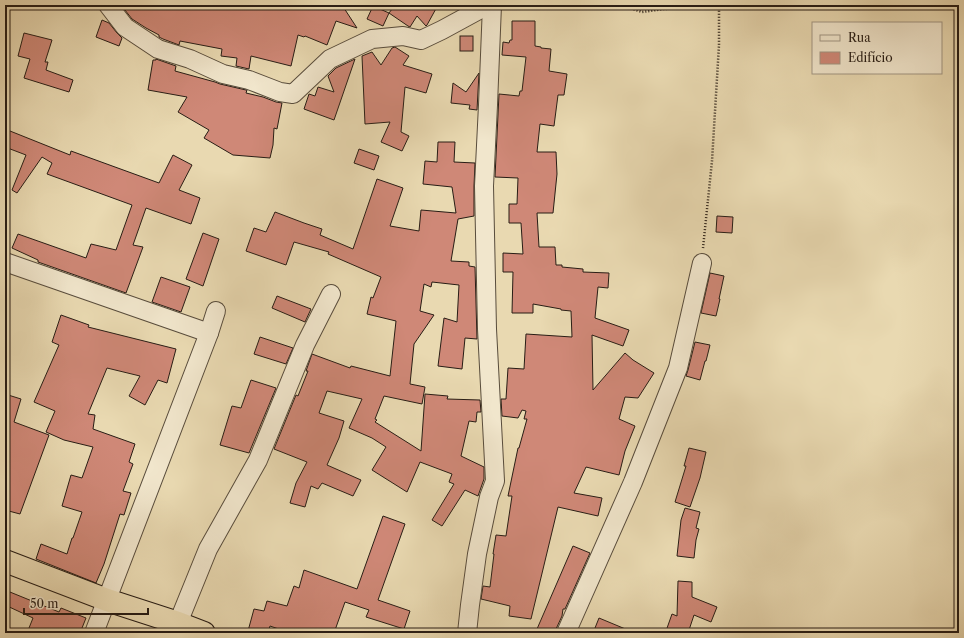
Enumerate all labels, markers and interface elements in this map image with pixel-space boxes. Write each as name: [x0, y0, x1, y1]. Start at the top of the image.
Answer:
legend: [812, 22, 942, 74]
text: Rua: [848, 30, 871, 45]
text: Edifício: [848, 50, 893, 65]
scale bar: [24, 590, 148, 616]
text: 50 m: [30, 596, 59, 611]

